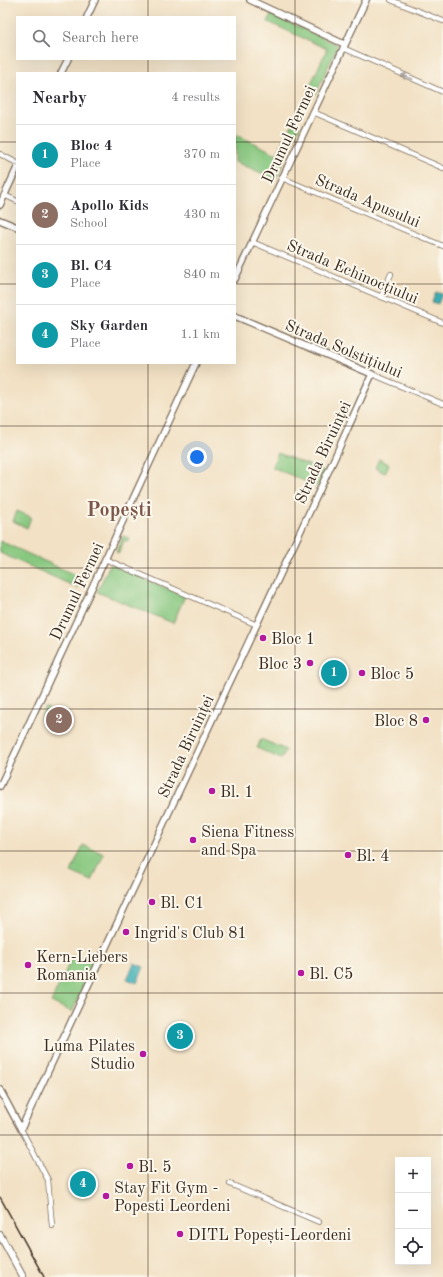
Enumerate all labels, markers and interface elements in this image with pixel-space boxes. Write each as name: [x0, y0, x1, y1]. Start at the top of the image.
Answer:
search box: [16, 16, 236, 60]
icon: search: [30, 27, 52, 49]
text: Search here: [62, 31, 139, 46]
one-way arrow: [401, 73, 413, 80]
street label: Drumul Fermei: [260, 84, 319, 186]
text: Nearby: [32, 90, 87, 107]
text: 4 results: [171, 91, 220, 104]
text: Bloc 4: [70, 139, 113, 154]
text: 1: [41, 148, 49, 161]
text: 370 m: [183, 148, 220, 161]
text: Place: [70, 157, 100, 170]
street label: Strada Apusului: [312, 173, 422, 231]
text: Apollo Kids: [70, 199, 149, 214]
text: 2: [41, 208, 49, 221]
text: 430 m: [183, 208, 220, 221]
text: School: [70, 217, 107, 230]
street label: Strada Echinocțiului: [284, 238, 420, 309]
text: Bl. C4: [70, 259, 112, 274]
text: 3: [41, 268, 49, 281]
text: 840 m: [183, 268, 220, 281]
text: Place: [70, 277, 100, 290]
street label: Strada Solstițiului: [282, 318, 404, 383]
text: Sky Garden: [70, 319, 148, 334]
text: 4: [41, 328, 49, 341]
text: 1.1 km: [181, 328, 220, 341]
text: Place: [70, 337, 100, 350]
street label: Strada Biruinței: [293, 399, 356, 507]
your location: [187, 447, 207, 467]
district label: Popești: [86, 501, 152, 521]
street label: Drumul Fermei: [48, 541, 107, 643]
place label: Bloc 1: [271, 632, 315, 648]
marker: Bloc 1: [258, 633, 268, 643]
place label: Bloc 3: [258, 657, 302, 673]
marker: Bloc 3: [305, 658, 315, 668]
pin: 1: [321, 658, 347, 688]
place label: Bloc 5: [370, 667, 414, 683]
marker: Bloc 5: [357, 668, 367, 678]
street label: Strada Biruinței: [156, 693, 219, 801]
pin: 2: [46, 705, 72, 735]
place label: Bloc 8: [374, 714, 418, 730]
marker: Bloc 8: [421, 715, 431, 725]
place label: Bl. 1: [220, 785, 254, 801]
marker: Bl. 1: [207, 786, 217, 796]
place label: Siena Fitness and Spa: [201, 825, 294, 859]
marker: Siena Fitness and Spa: [188, 835, 198, 845]
place label: Bl. 4: [356, 849, 390, 865]
marker: Bl. 4: [343, 850, 353, 860]
place label: Bl. C1: [160, 896, 204, 912]
marker: Bl. C1: [147, 897, 157, 907]
place label: Ingrid's Club 81: [134, 926, 247, 942]
marker: Ingrid's Club 81: [121, 927, 131, 937]
place label: Kern-Liebers Romania: [36, 950, 128, 984]
marker: Kern-Liebers Romania: [23, 960, 33, 970]
place label: Bl. C5: [309, 967, 353, 983]
marker: Bl. C5: [296, 968, 306, 978]
pin: 3: [167, 1021, 193, 1051]
place label: Luma Pilates Studio: [43, 1039, 135, 1073]
marker: Luma Pilates Studio: [138, 1049, 148, 1059]
map controls: [395, 1157, 431, 1265]
button: +: [395, 1157, 431, 1193]
place label: Bl. 5: [138, 1160, 172, 1176]
marker: Bl. 5: [125, 1161, 135, 1171]
pin: 4: [70, 1169, 96, 1199]
place label: Stay Fit Gym - Popesti Leordeni: [114, 1181, 230, 1215]
marker: Stay Fit Gym - Popesti Leordeni: [101, 1191, 111, 1201]
button: −: [395, 1193, 431, 1229]
place label: DITL Popești-Leordeni: [188, 1228, 351, 1245]
marker: DITL Popești-Leordeni: [175, 1229, 185, 1239]
button: locate: [395, 1229, 431, 1265]

